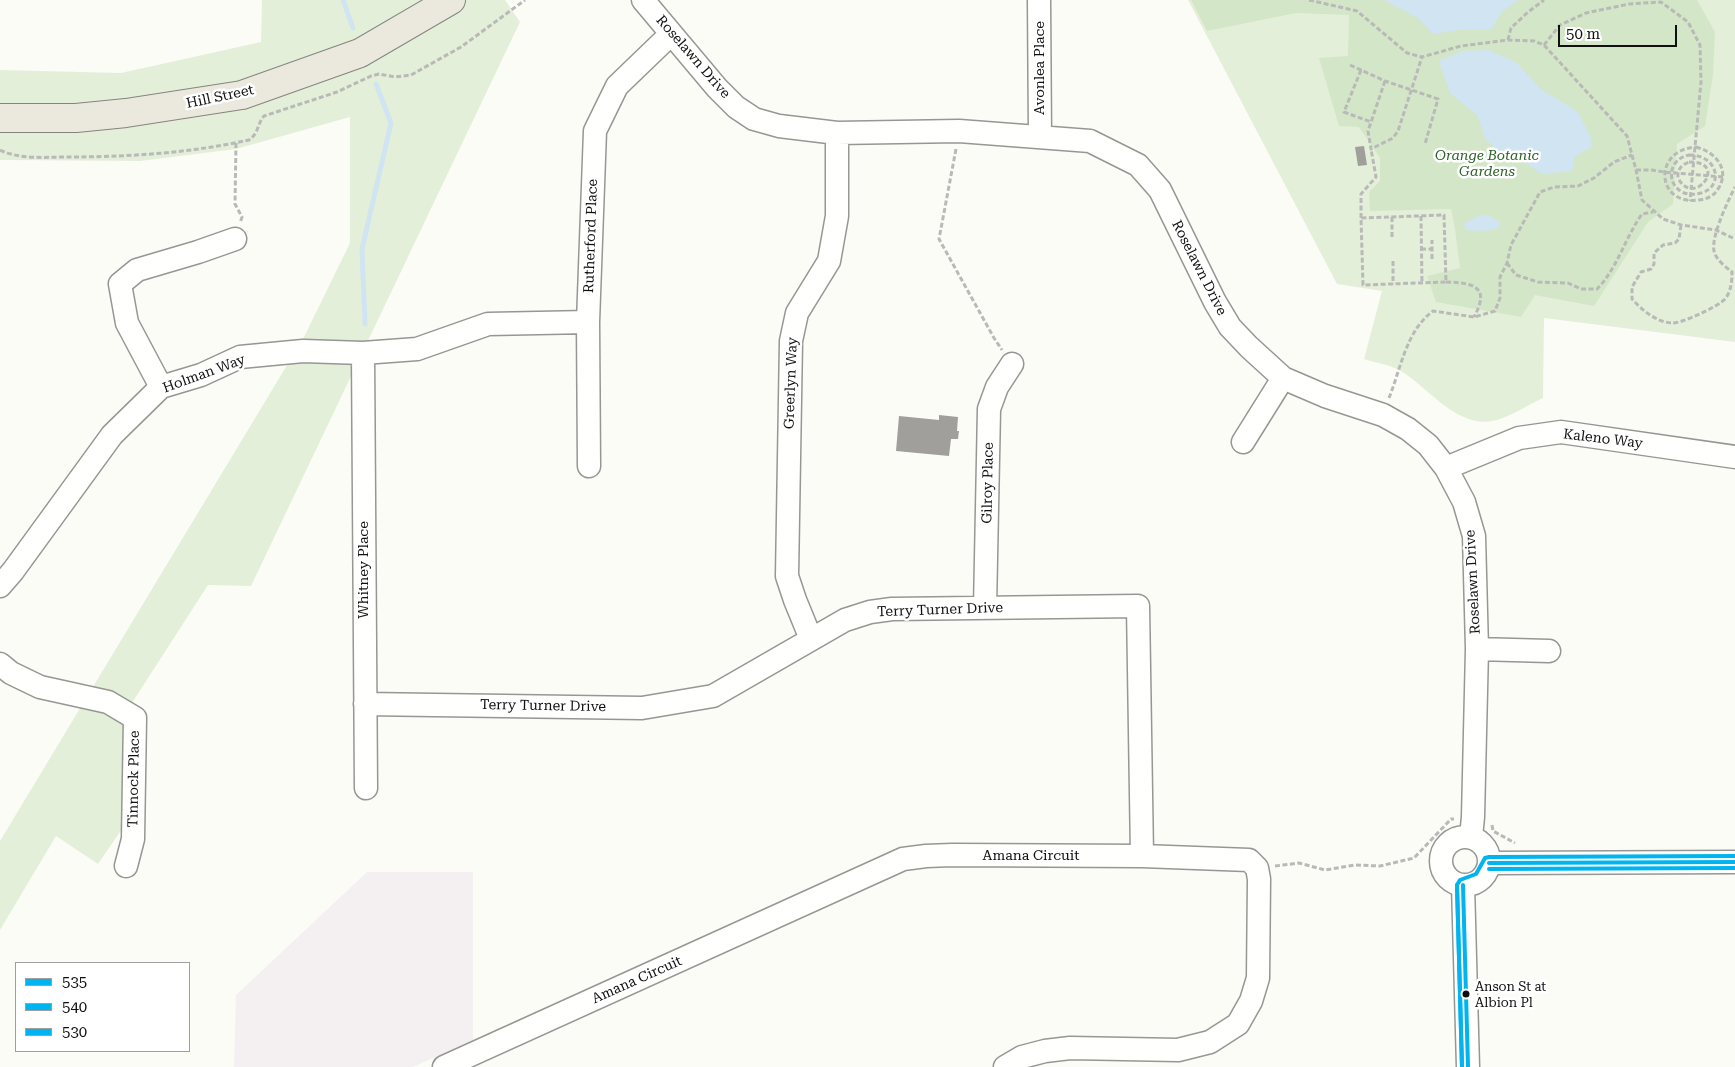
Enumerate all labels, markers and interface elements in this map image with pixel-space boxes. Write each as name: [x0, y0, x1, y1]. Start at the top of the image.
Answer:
street label: Roselawn Drive: [652, 12, 734, 102]
scale bar: [1560, 15, 1679, 47]
street label: Avonlea Place: [1032, 21, 1048, 115]
text: 50 m: [1566, 25, 1600, 43]
street label: Hill Street: [185, 82, 255, 112]
park label: Orange Botanic Gardens: [1435, 148, 1539, 180]
street label: Rutherford Place: [581, 179, 601, 293]
street label: Roselawn Drive: [1168, 218, 1230, 318]
street label: Greerlyn Way: [781, 337, 801, 429]
street label: Holman Way: [160, 351, 248, 397]
street label: Kaleno Way: [1562, 426, 1644, 452]
street label: Gilroy Place: [979, 442, 997, 524]
street label: Whitney Place: [356, 521, 372, 619]
street label: Roselawn Drive: [1462, 529, 1484, 635]
street label: Terry Turner Drive: [877, 599, 1003, 621]
street label: Terry Turner Drive: [480, 697, 606, 715]
street label: Tinnock Place: [125, 730, 143, 828]
street label: Amana Circuit: [983, 848, 1079, 864]
street label: Amana Circuit: [589, 953, 685, 1007]
legend: [15, 962, 190, 1052]
text: 535: [62, 973, 87, 991]
place label: Anson St at Albion Pl: [1475, 979, 1546, 1010]
marker: Anson St at Albion Pl: [1461, 989, 1471, 999]
text: 540: [62, 998, 87, 1016]
text: 530: [62, 1023, 87, 1041]

